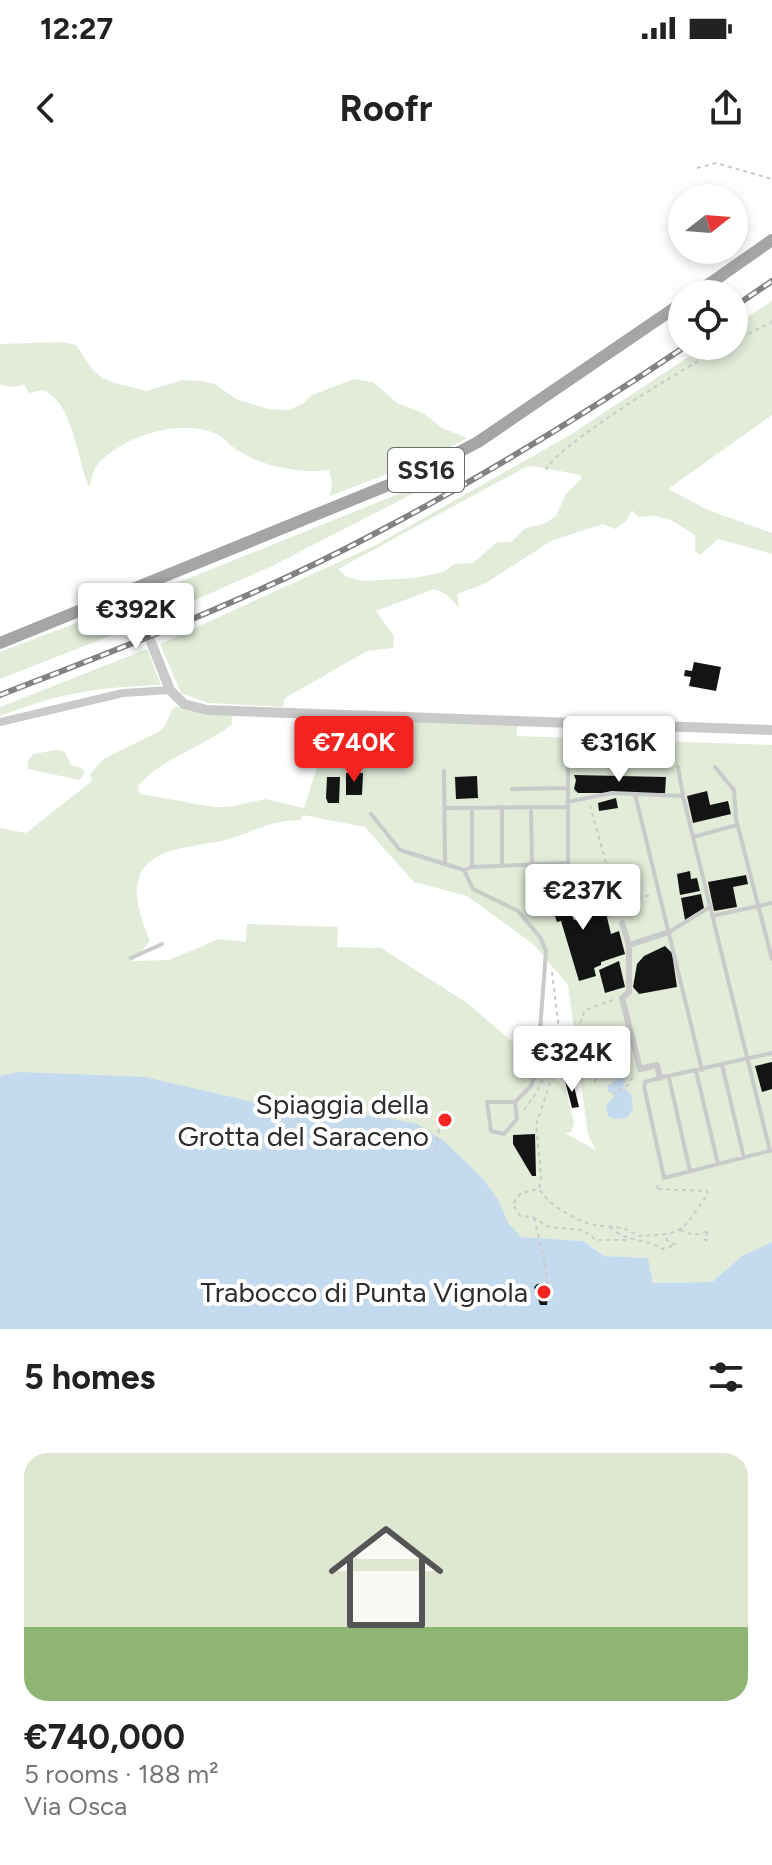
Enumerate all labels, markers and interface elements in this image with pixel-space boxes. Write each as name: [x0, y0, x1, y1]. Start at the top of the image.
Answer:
text: 12:27: [40, 10, 113, 47]
icon: back: [24, 86, 68, 130]
icon: share: [704, 86, 748, 130]
text: Roofr: [340, 87, 432, 130]
north arrow: [668, 184, 748, 264]
map controls: [668, 184, 748, 360]
button: locate: [668, 280, 748, 360]
road number: SS16: [388, 448, 464, 492]
pin: €392K: [80, 583, 192, 651]
text: €392K: [96, 593, 176, 625]
pin: €740K: [298, 716, 410, 784]
pin: €316K: [563, 716, 675, 784]
text: €740K: [312, 726, 396, 758]
text: €316K: [581, 726, 657, 758]
pin: €237K: [527, 864, 639, 932]
text: €237K: [543, 874, 623, 906]
pin: €324K: [516, 1026, 628, 1094]
text: €324K: [531, 1036, 613, 1068]
place label: Spiaggia della Grotta del Saraceno: [177, 1087, 429, 1153]
marker: Spiaggia della Grotta del Saraceno: [436, 1111, 454, 1129]
place label: Trabocco di Punta Vignola: [200, 1275, 528, 1309]
marker: Trabocco di Punta Vignola: [535, 1283, 553, 1301]
icon: filters: [704, 1355, 748, 1399]
text: 5 homes: [24, 1357, 155, 1398]
icon: home: [314, 1505, 458, 1649]
text: €740,000: [24, 1717, 185, 1758]
text: 5 rooms · 188 m²: [24, 1758, 219, 1790]
text: Via Osca: [24, 1790, 127, 1822]

